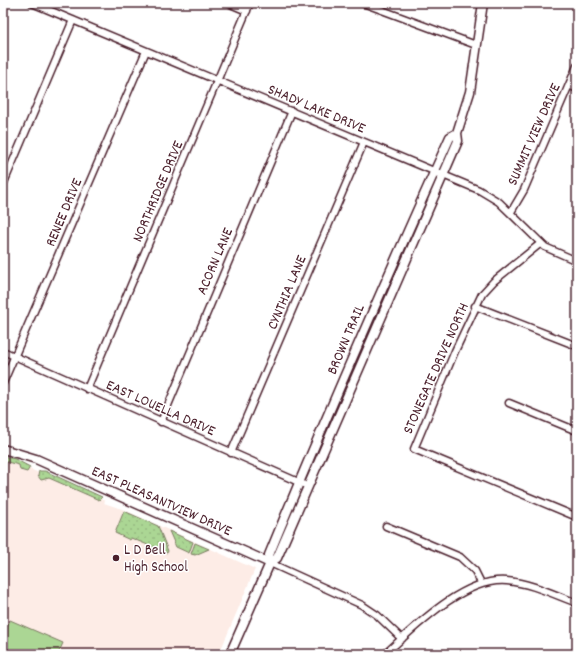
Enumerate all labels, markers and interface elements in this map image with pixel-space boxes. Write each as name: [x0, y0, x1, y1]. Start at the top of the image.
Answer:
street label: SHADY LAKE DRIVE: [264, 79, 369, 140]
street label: SUMMIT VIEW DRIVE: [502, 80, 567, 190]
street label: NORTHRIDGE DRIVE: [128, 137, 190, 246]
street label: RENEE DRIVE: [41, 175, 89, 250]
street label: ACORN LANE: [192, 225, 240, 299]
street label: CYNTHIA LANE: [262, 252, 313, 333]
street label: STONEGATE DRIVE NORTH: [398, 300, 476, 438]
street label: BROWN TRAIL: [322, 301, 372, 378]
street label: EAST LOUELLA DRIVE: [102, 375, 218, 443]
street label: EAST PLEASANTVIEW DRIVE: [87, 461, 235, 543]
place label: L D Bell High School: [124, 540, 188, 579]
marker: L D Bell High School: [111, 553, 121, 563]

